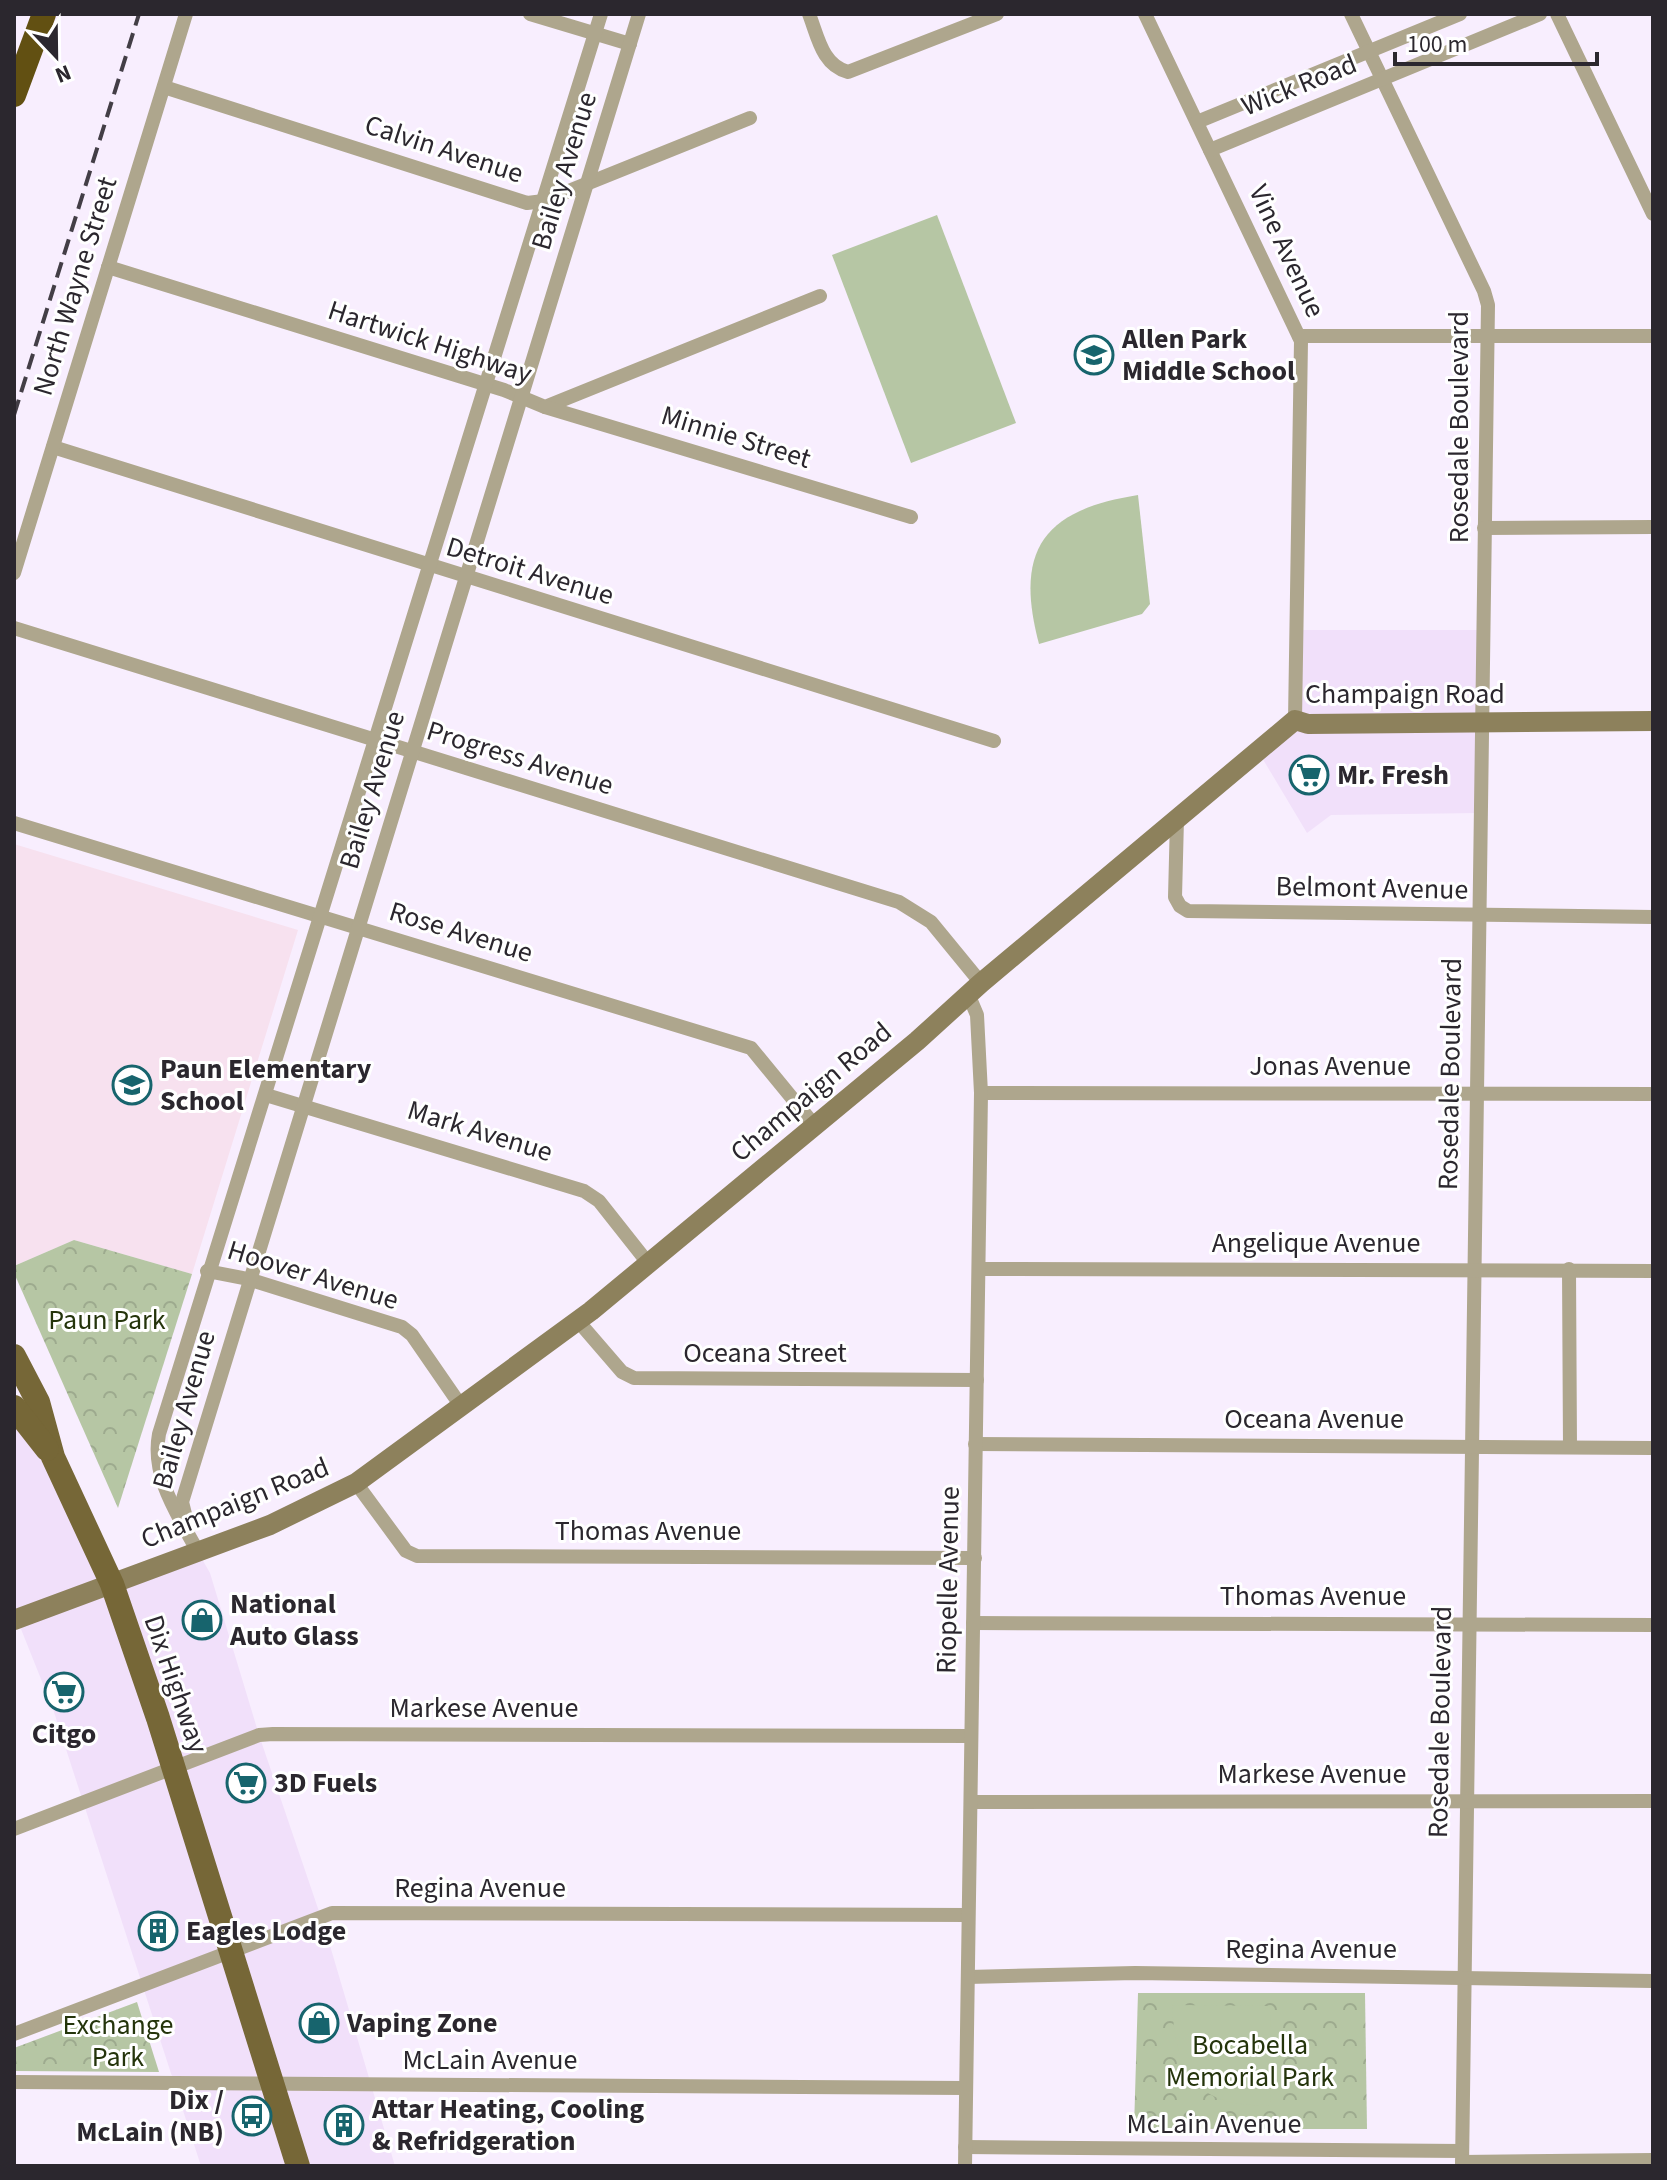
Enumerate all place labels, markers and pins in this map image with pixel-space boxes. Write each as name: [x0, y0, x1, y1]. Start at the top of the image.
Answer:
place label: Allen Park Middle School: [1121, 319, 1295, 391]
school or university icon: Allen Park Middle School: [1073, 334, 1115, 376]
supermarket icon: Mr. Fresh: [1288, 754, 1330, 796]
place label: Mr. Fresh: [1337, 755, 1449, 795]
place label: Paun Elementary School: [160, 1049, 372, 1121]
school or university icon: Paun Elementary School: [111, 1064, 153, 1106]
place label: National Auto Glass: [229, 1584, 359, 1656]
shop icon: National Auto Glass: [181, 1599, 223, 1641]
supermarket icon: Citgo: [43, 1671, 85, 1713]
place label: Citgo: [32, 1714, 96, 1754]
supermarket icon: 3D Fuels: [225, 1762, 267, 1804]
place label: 3D Fuels: [274, 1763, 377, 1803]
building icon: Eagles Lodge: [137, 1910, 179, 1952]
place label: Eagles Lodge: [186, 1911, 346, 1951]
shop icon: Vaping Zone: [298, 2002, 340, 2044]
place label: Vaping Zone: [346, 2003, 498, 2043]
place label: Dix / McLain (NB): [76, 2080, 224, 2152]
place label: Attar Heating, Cooling & Refridgeration: [371, 2089, 644, 2161]
bus stop icon: Dix / McLain (NB): [231, 2095, 273, 2137]
building icon: Attar Heating, Cooling & Refridgeration: [323, 2104, 365, 2146]

